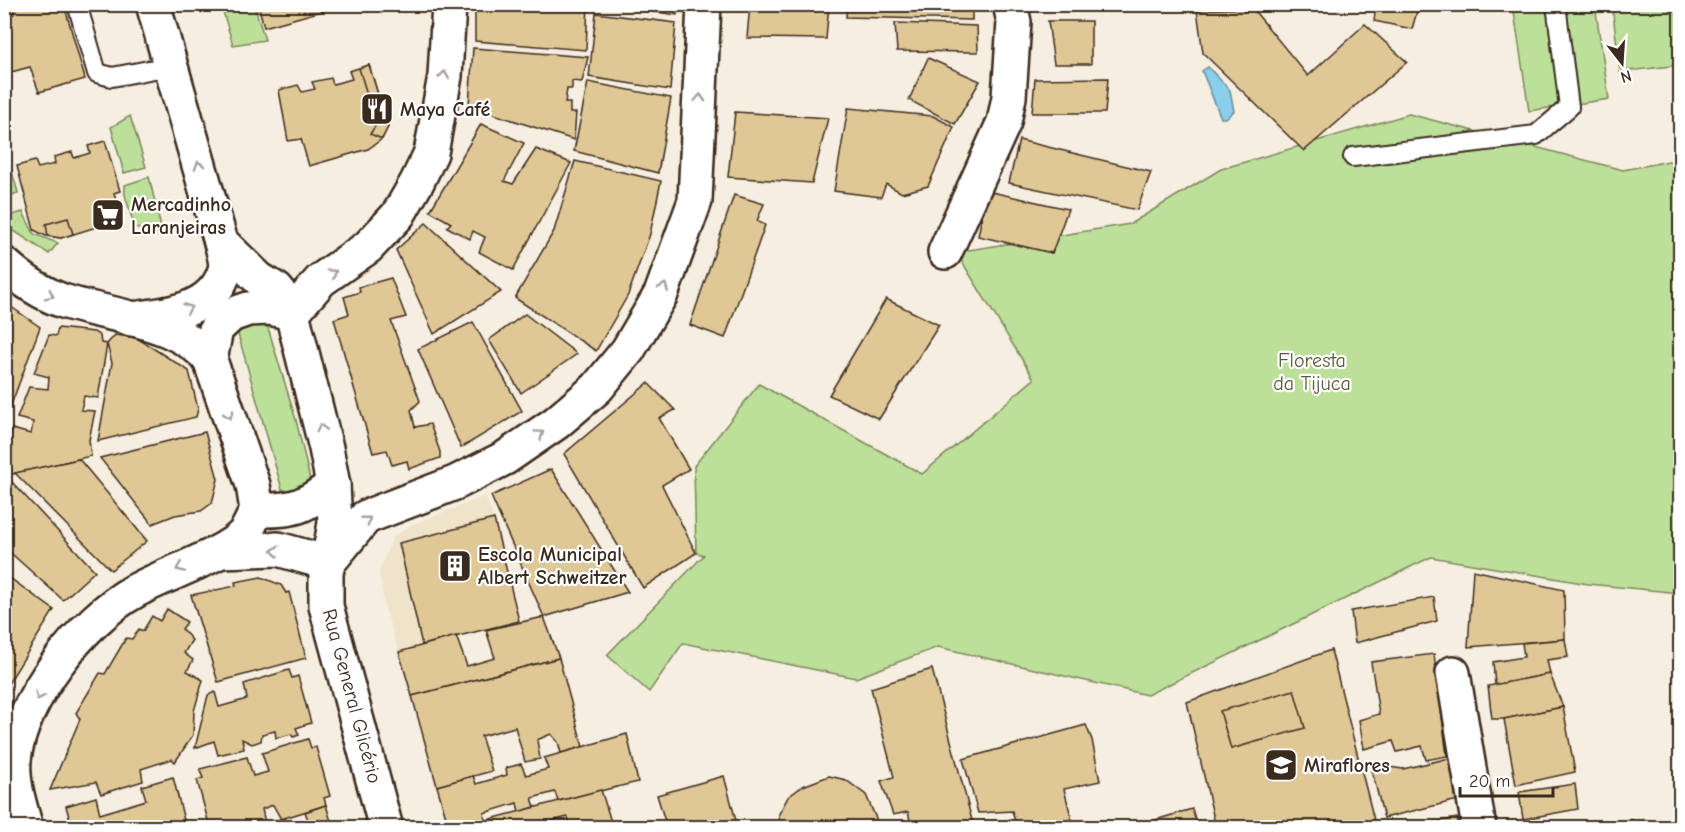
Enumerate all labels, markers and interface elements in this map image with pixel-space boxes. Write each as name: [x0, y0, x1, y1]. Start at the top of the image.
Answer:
north arrow: [1592, 33, 1652, 93]
text: N: [1618, 66, 1634, 87]
one-way arrow: [438, 70, 450, 79]
restaurant icon: Maya Café: [359, 91, 395, 127]
one-way arrow: [693, 93, 706, 102]
place label: Maya Café: [400, 98, 490, 121]
one-way arrow: [194, 160, 206, 171]
place label: Mercadinho Laranjeiras: [131, 193, 231, 239]
supermarket icon: Mercadinho Laranjeiras: [90, 197, 126, 233]
one-way arrow: [327, 268, 337, 280]
one-way arrow: [657, 282, 669, 293]
one-way arrow: [44, 287, 55, 299]
one-way arrow: [182, 303, 193, 315]
park label: Floresta da Tijuca: [1273, 349, 1351, 395]
one-way arrow: [222, 409, 234, 420]
one-way arrow: [316, 423, 329, 433]
one-way arrow: [533, 430, 544, 441]
one-way arrow: [360, 517, 371, 528]
place label: Escola Municipal Albert Schweitzer: [478, 543, 626, 589]
one-way arrow: [270, 544, 279, 557]
building icon: Escola Municipal Albert Schweitzer: [437, 548, 473, 584]
one-way arrow: [175, 561, 186, 573]
street label: Rua General Glicério: [318, 606, 386, 786]
one-way arrow: [34, 689, 46, 700]
school or university icon: Miraflores: [1263, 747, 1299, 783]
place label: Miraflores: [1304, 754, 1390, 777]
scale bar: [1460, 760, 1553, 798]
text: 20 m: [1469, 771, 1510, 792]

